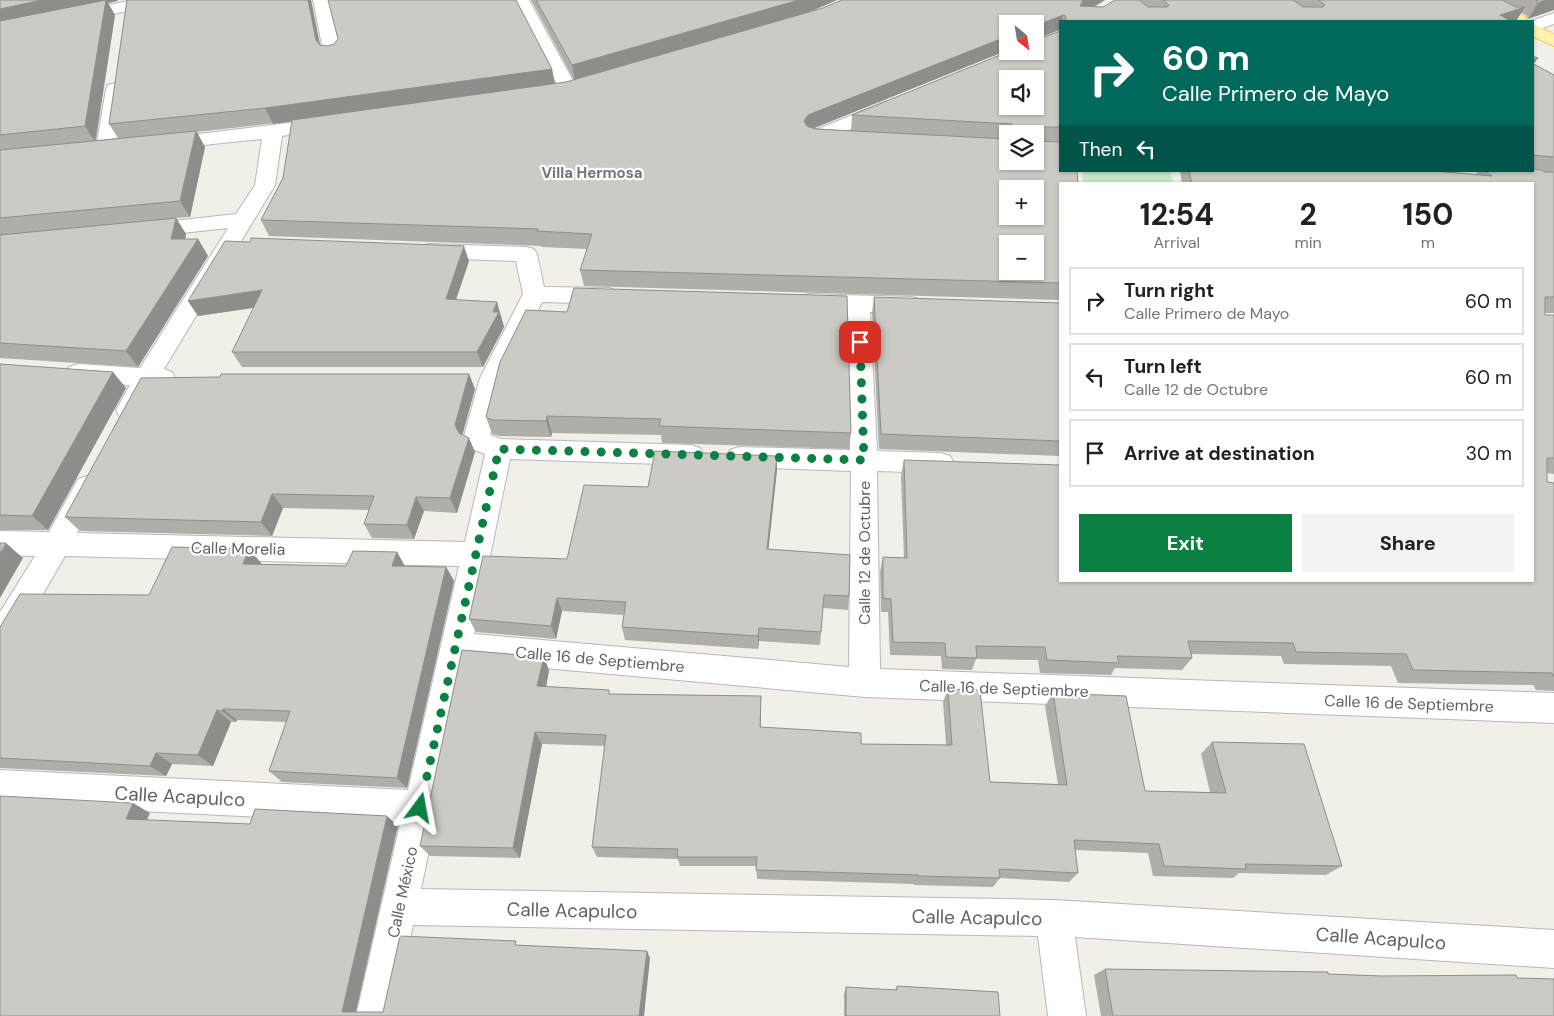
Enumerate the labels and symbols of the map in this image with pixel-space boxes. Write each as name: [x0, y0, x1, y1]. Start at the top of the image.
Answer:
north arrow: [999, 15, 1044, 60]
district label: Villa Hermosa: [542, 163, 642, 183]
pin: [839, 321, 881, 363]
street label: Calle 12 de Octubre: [854, 481, 875, 625]
street label: Calle Morelia: [191, 537, 285, 560]
street label: Calle 16 de Septiembre: [515, 642, 685, 677]
street label: Calle 16 de Septiembre: [919, 675, 1089, 702]
street label: Calle 16 de Septiembre: [1324, 690, 1494, 717]
street label: Calle Acapulco: [114, 781, 246, 812]
position arrow: [393, 781, 445, 833]
street label: Calle México: [383, 844, 422, 940]
street label: Calle Acapulco: [506, 897, 638, 924]
street label: Calle Acapulco: [911, 904, 1043, 931]
street label: Calle Acapulco: [1315, 921, 1447, 956]

